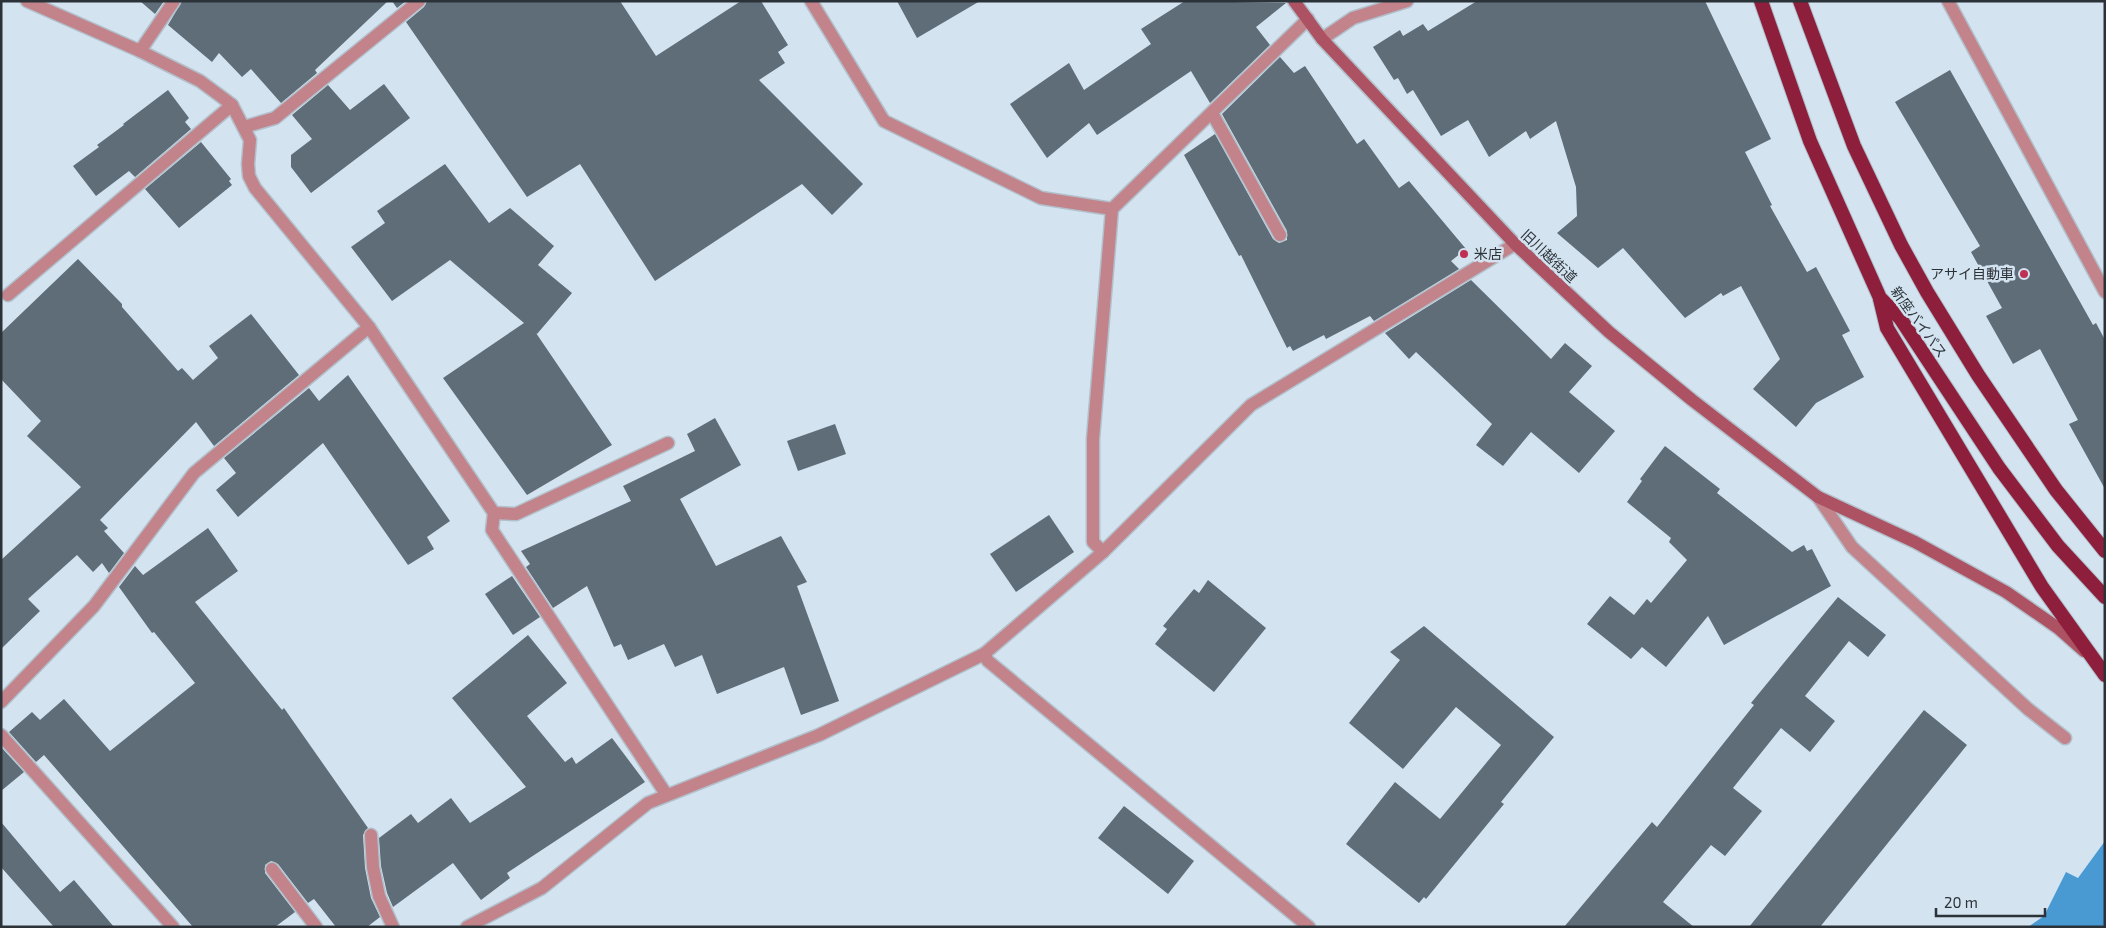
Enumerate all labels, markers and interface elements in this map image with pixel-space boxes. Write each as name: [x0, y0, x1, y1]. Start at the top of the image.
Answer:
street label: 旧川越街道: [1518, 226, 1581, 286]
place label: 米店: [1474, 245, 1502, 262]
marker: 米店: [1458, 248, 1470, 260]
place label: アサイ自動車: [1930, 265, 2014, 282]
marker: アサイ自動車: [2018, 268, 2030, 280]
street label: 新座バイパス: [1888, 283, 1951, 361]
scale bar: [1936, 886, 2045, 918]
text: 20 m: [1944, 893, 1978, 911]

